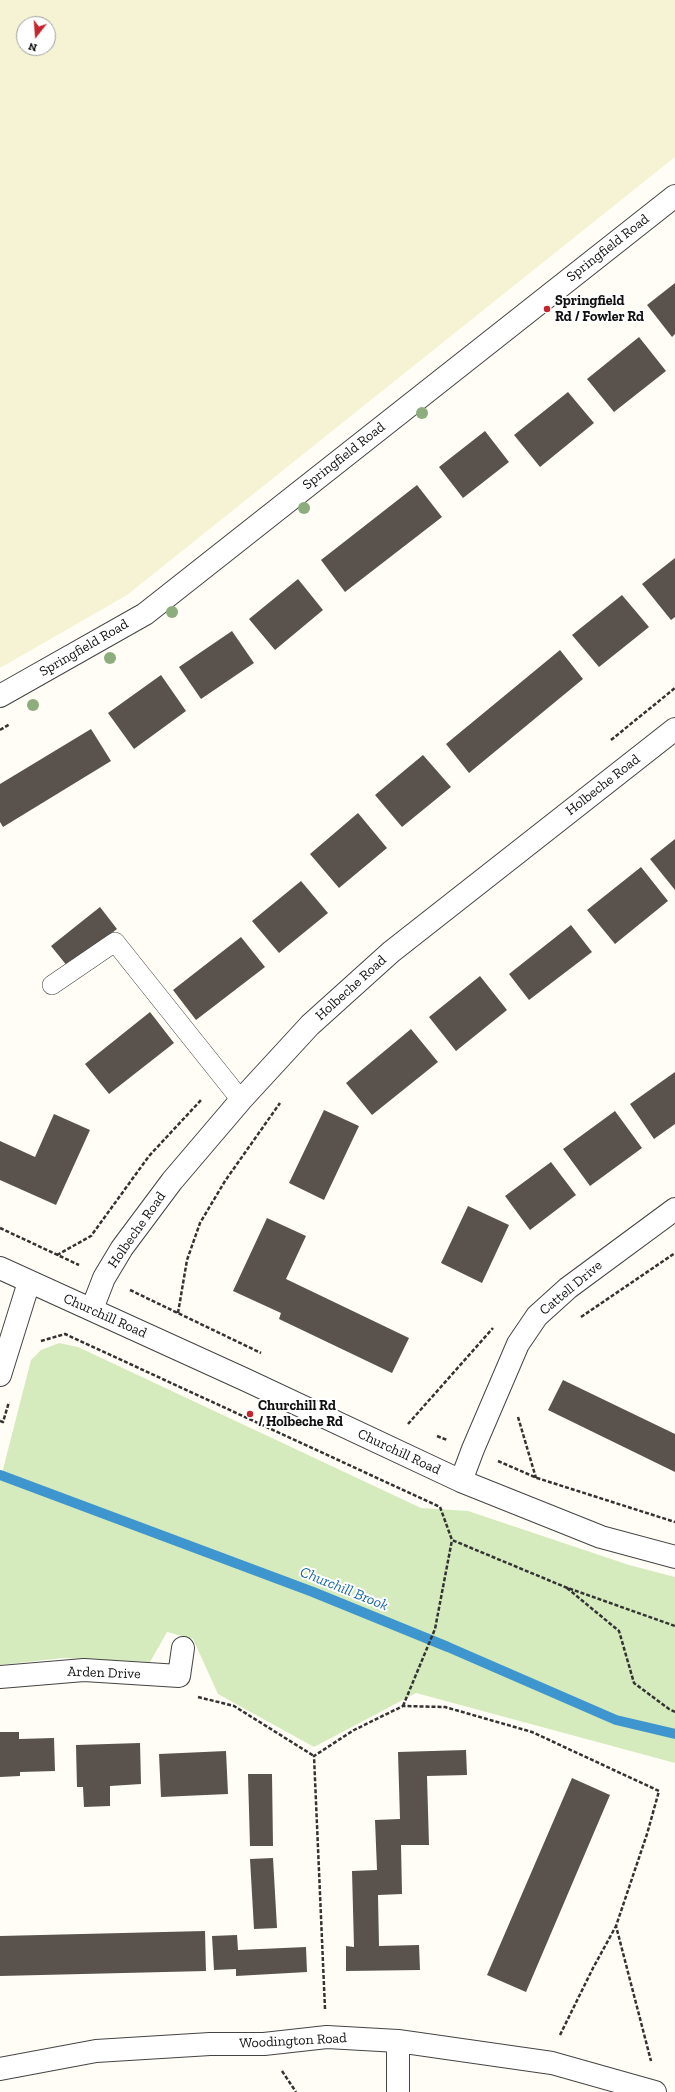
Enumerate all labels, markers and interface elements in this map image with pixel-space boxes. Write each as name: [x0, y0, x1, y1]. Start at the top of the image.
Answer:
north arrow: [16, 16, 56, 56]
text: N: [27, 40, 39, 54]
street label: Springfield Road: [563, 211, 653, 285]
place label: Springfield Rd / Fowler Rd: [555, 293, 644, 326]
marker: Springfield Rd / Fowler Rd: [542, 304, 552, 314]
street label: Springfield Road: [299, 419, 389, 493]
street label: Springfield Road: [37, 616, 131, 680]
street label: Holbeche Road: [563, 751, 643, 819]
street label: Holbeche Road: [312, 952, 390, 1024]
street label: Holbeche Road: [104, 1189, 170, 1271]
street label: Cattell Drive: [536, 1257, 606, 1319]
street label: Churchill Road: [61, 1290, 149, 1342]
place label: Churchill Rd / Holbeche Rd: [258, 1398, 343, 1430]
marker: Churchill Rd / Holbeche Rd: [245, 1409, 255, 1419]
street label: Churchill Road: [355, 1425, 443, 1479]
water label: Churchill Brook: [297, 1563, 391, 1615]
street label: Arden Drive: [67, 1663, 141, 1683]
street label: Woodington Road: [239, 2030, 347, 2052]

